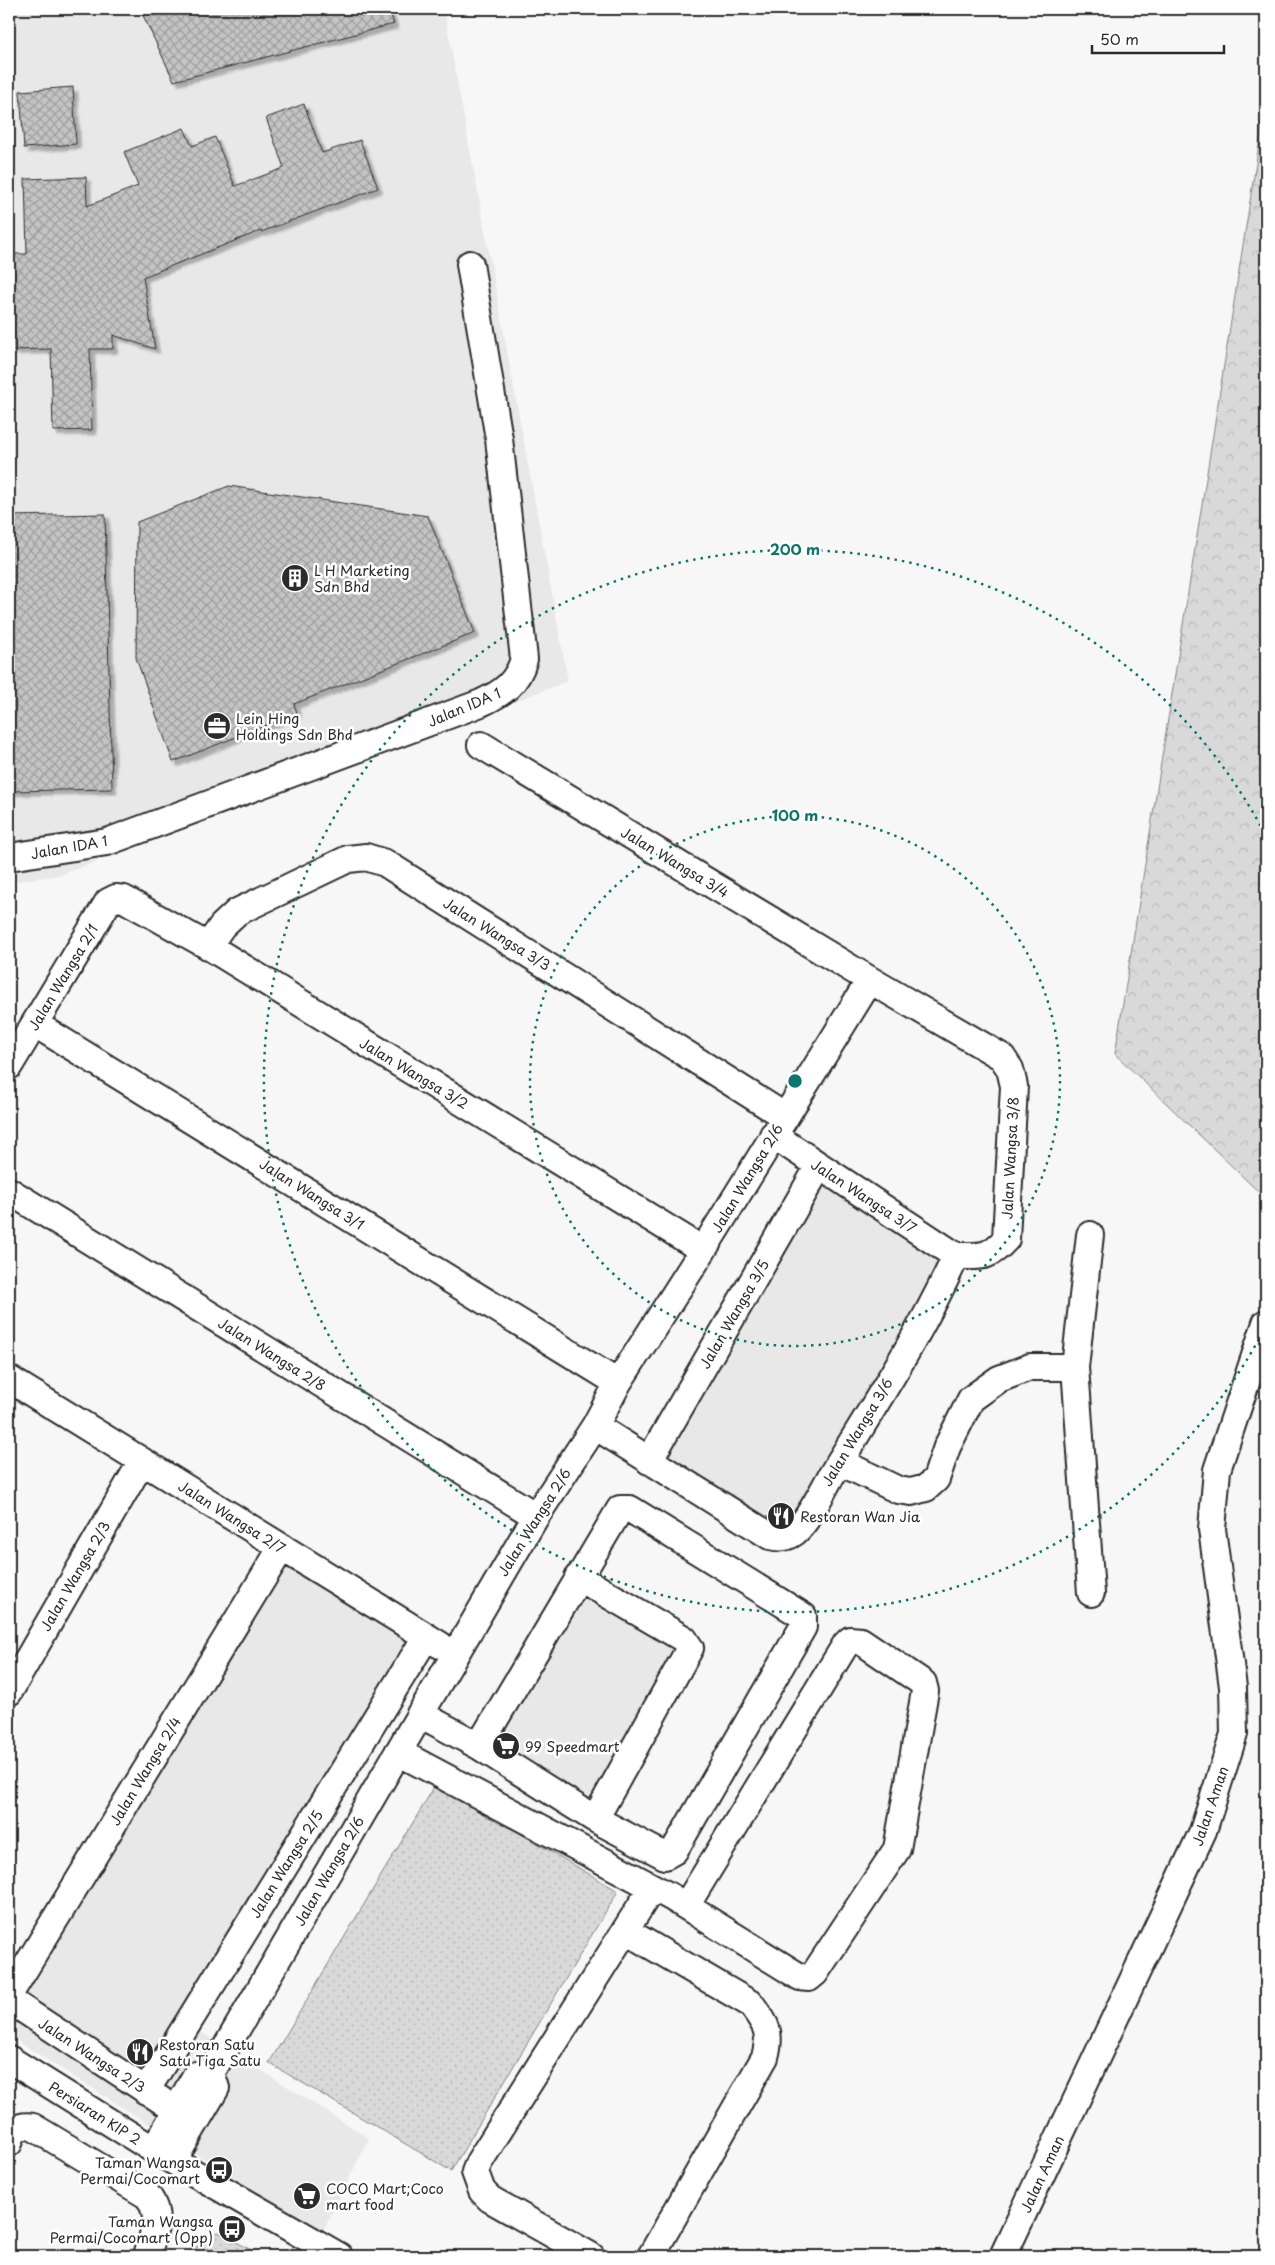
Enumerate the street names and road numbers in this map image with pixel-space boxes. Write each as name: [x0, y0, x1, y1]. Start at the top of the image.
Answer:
street label: Jalan IDA 1: [424, 682, 504, 732]
street label: Jalan Wangsa 3/4: [617, 821, 733, 903]
street label: Jalan IDA 1: [29, 830, 109, 864]
street label: Jalan Wangsa 3/3: [439, 892, 555, 976]
street label: Jalan Wangsa 2/1: [23, 920, 103, 1034]
street label: Jalan Wangsa 3/2: [356, 1032, 472, 1114]
street label: Jalan Wangsa 3/8: [996, 1096, 1024, 1220]
street label: Jalan Wangsa 2/6: [706, 1119, 788, 1236]
street label: Jalan Wangsa 3/1: [256, 1153, 368, 1235]
street label: Jalan Wangsa 3/7: [807, 1154, 921, 1238]
street label: Jalan Wangsa 3/5: [694, 1256, 774, 1372]
street label: Jalan Wangsa 2/8: [214, 1312, 330, 1396]
street label: Jalan Wangsa 3/6: [816, 1374, 898, 1490]
street label: Jalan Wangsa 2/6: [492, 1464, 576, 1580]
street label: Jalan Wangsa 2/7: [174, 1476, 290, 1558]
street label: Jalan Wangsa 2/3: [35, 1517, 115, 1635]
street label: Jalan Wangsa 2/4: [104, 1713, 186, 1829]
street label: Jalan Aman: [1187, 1763, 1233, 1849]
street label: Jalan Wangsa 2/5: [244, 1806, 328, 1922]
street label: Jalan Wangsa 2/6: [289, 1812, 369, 1930]
street label: Jalan Wangsa 2/3: [34, 2012, 150, 2098]
street label: Persiaran KIP 2: [45, 2076, 145, 2150]
street label: Jalan Aman: [1015, 2132, 1069, 2216]

